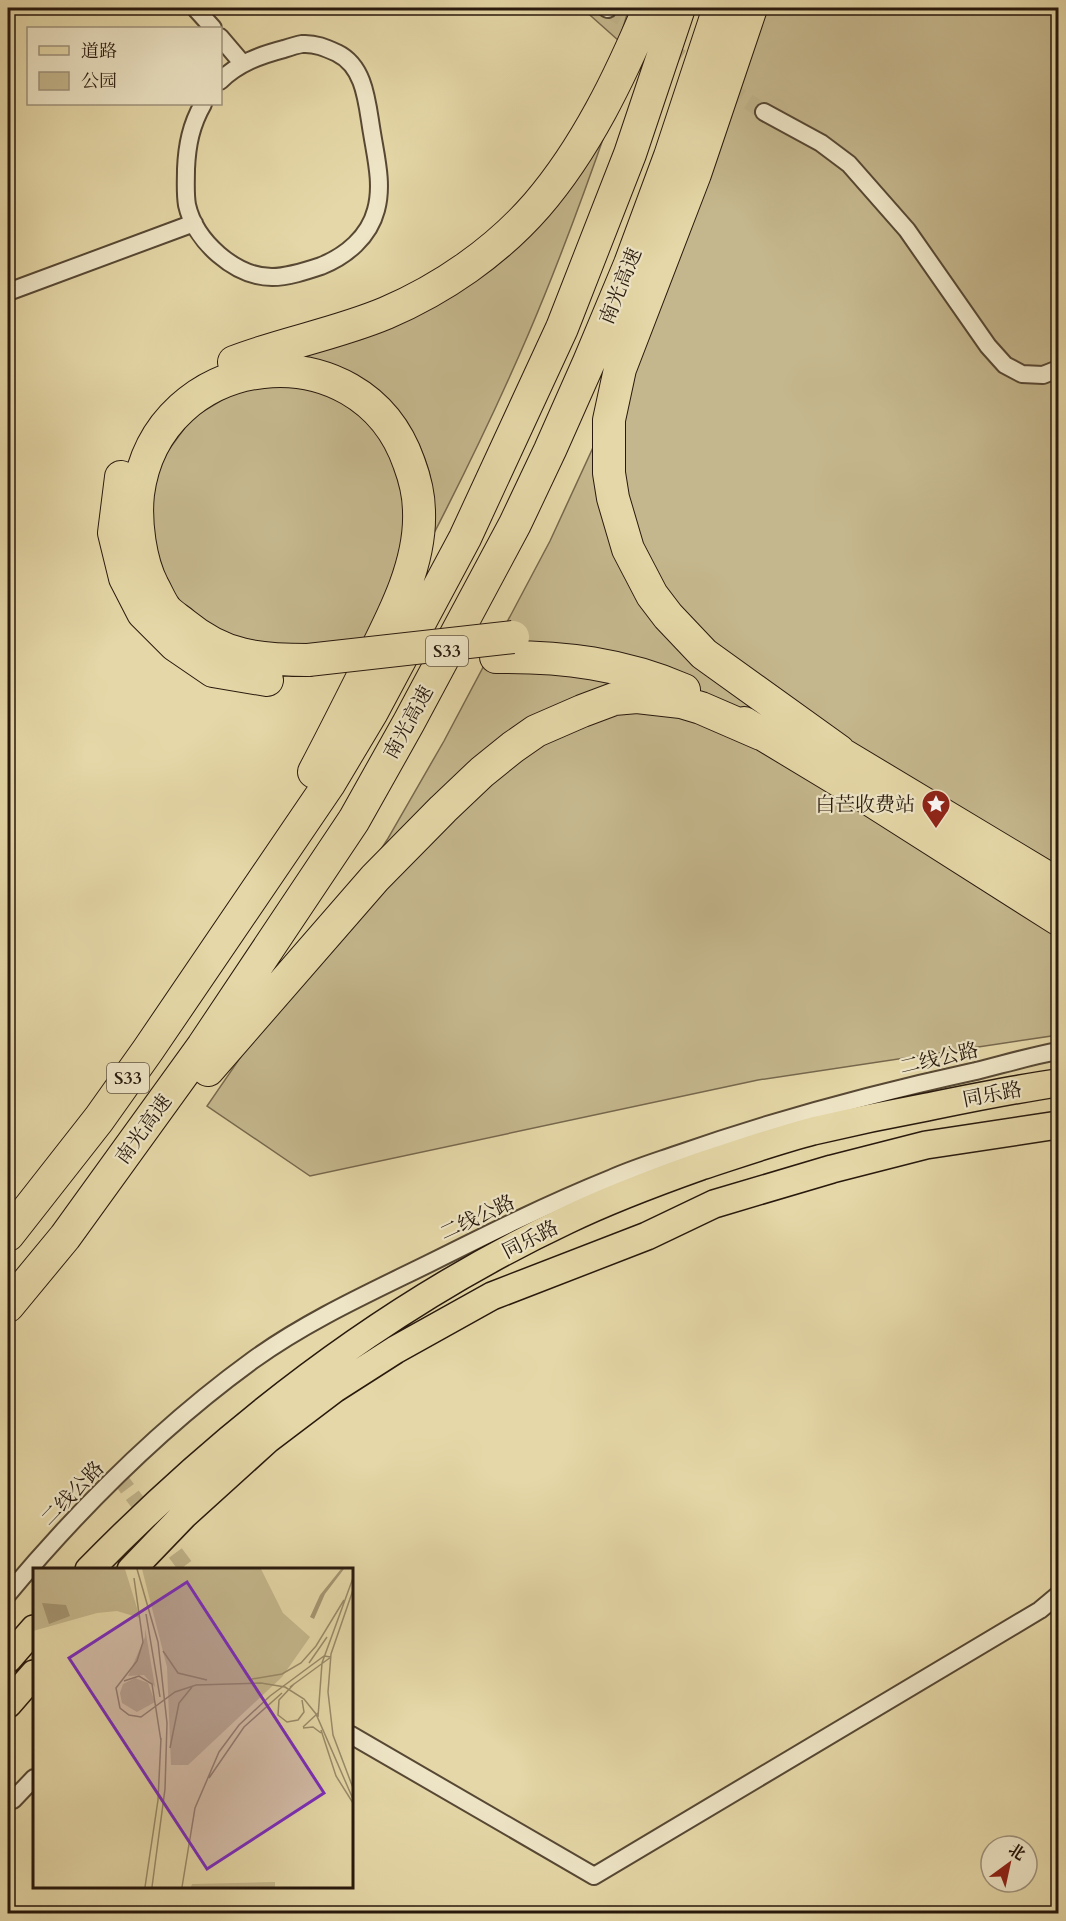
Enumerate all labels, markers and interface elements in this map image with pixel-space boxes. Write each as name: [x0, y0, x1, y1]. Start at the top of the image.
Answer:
legend: [27, 27, 222, 105]
text: 道路: [81, 39, 117, 64]
text: 公园: [81, 69, 117, 94]
street label: 南光高速: [593, 244, 648, 328]
road number: S33: [426, 636, 468, 666]
street label: 南光高速: [377, 681, 440, 764]
place icon: 白芒收费站: [920, 788, 952, 830]
place label: 白芒收费站: [815, 791, 915, 818]
street label: 二线公路: [897, 1036, 981, 1081]
road number: S33: [107, 1063, 149, 1093]
street label: 同乐路: [960, 1076, 1024, 1113]
street label: 南光高速: [109, 1089, 178, 1170]
street label: 二线公路: [435, 1188, 519, 1247]
street label: 同乐路: [497, 1214, 563, 1265]
street label: 二线公路: [35, 1455, 110, 1531]
inset map: [33, 1568, 352, 1888]
north arrow: [979, 1834, 1039, 1894]
text: 北: [1004, 1839, 1029, 1866]

